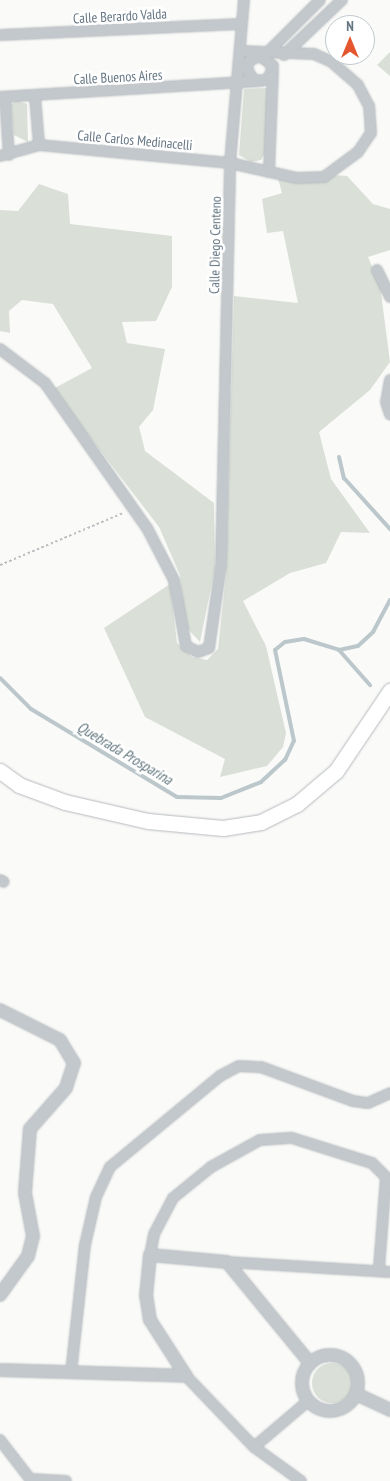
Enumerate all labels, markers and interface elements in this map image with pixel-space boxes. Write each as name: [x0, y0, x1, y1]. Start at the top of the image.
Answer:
street label: Calle Berardo Valda: [72, 5, 168, 27]
north arrow: [325, 15, 375, 65]
text: N: [346, 17, 354, 35]
street label: Calle Buenos Aires: [73, 66, 163, 88]
street label: Calle Carlos Medinacelli: [77, 127, 193, 153]
street label: Calle Diego Centeno: [206, 196, 224, 294]
water label: Quebrada Prosparina: [74, 718, 176, 788]

